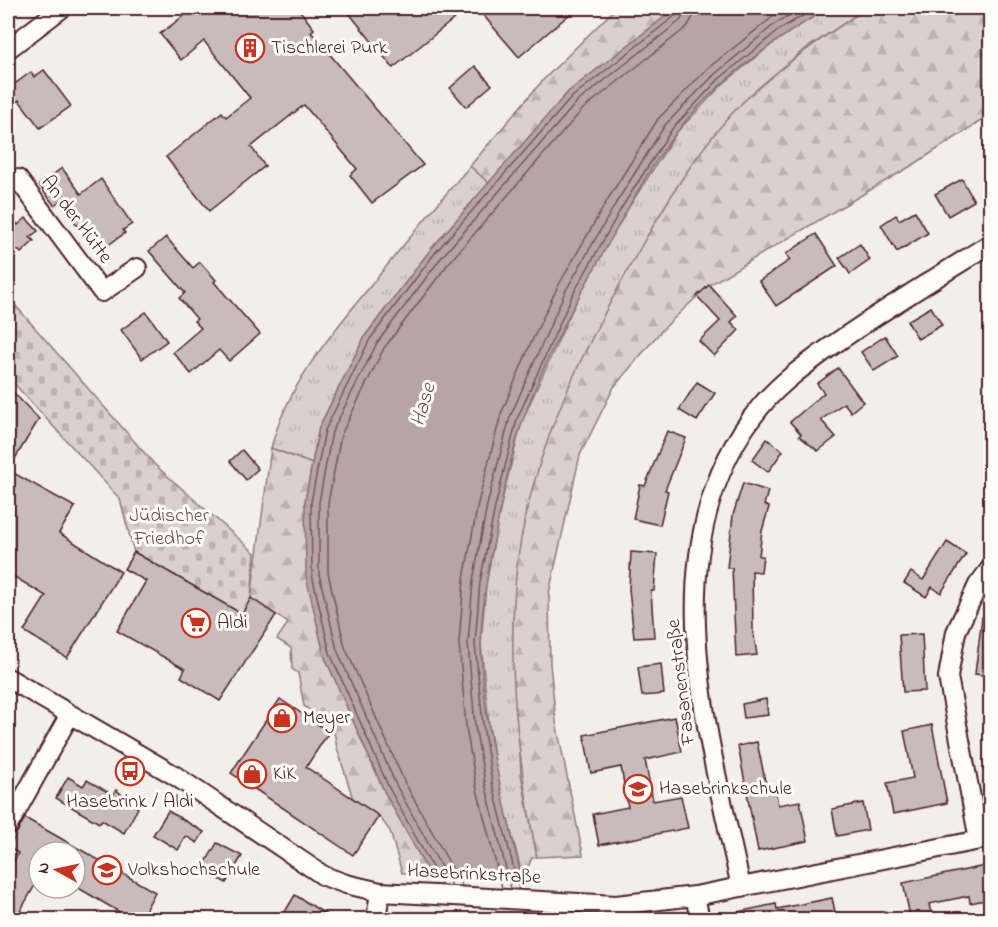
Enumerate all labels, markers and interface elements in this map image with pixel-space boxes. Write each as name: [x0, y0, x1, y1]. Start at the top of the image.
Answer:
building icon: Tischlerei Purk: [234, 32, 266, 64]
place label: Tischlerei Purk: [271, 34, 388, 63]
street label: An der Hütte: [33, 170, 119, 270]
water label: Hase: [404, 378, 445, 430]
park label: Jüdischer Friedhof: [129, 502, 210, 554]
supermarket icon: Aldi: [180, 607, 212, 639]
place label: Aldi: [217, 609, 248, 638]
street label: Fasanenstraße: [660, 617, 704, 748]
shop icon: Meyer: [266, 702, 298, 734]
place label: Meyer: [303, 704, 351, 733]
bus stop icon: Hasebrink / Aldi: [114, 755, 146, 787]
shop icon: KiK: [236, 758, 268, 790]
place label: KiK: [273, 760, 296, 789]
school or university icon: Hasebrinkschule: [622, 773, 654, 805]
place label: Hasebrinkschule: [659, 775, 792, 804]
place label: Hasebrink / Aldi: [66, 788, 194, 817]
north arrow: [27, 840, 87, 900]
school or university icon: Volkshochschule: [91, 854, 123, 886]
place label: Volkshochschule: [127, 856, 260, 885]
street label: Hasebrinkstraße: [406, 857, 542, 893]
text: N: [31, 861, 57, 875]

